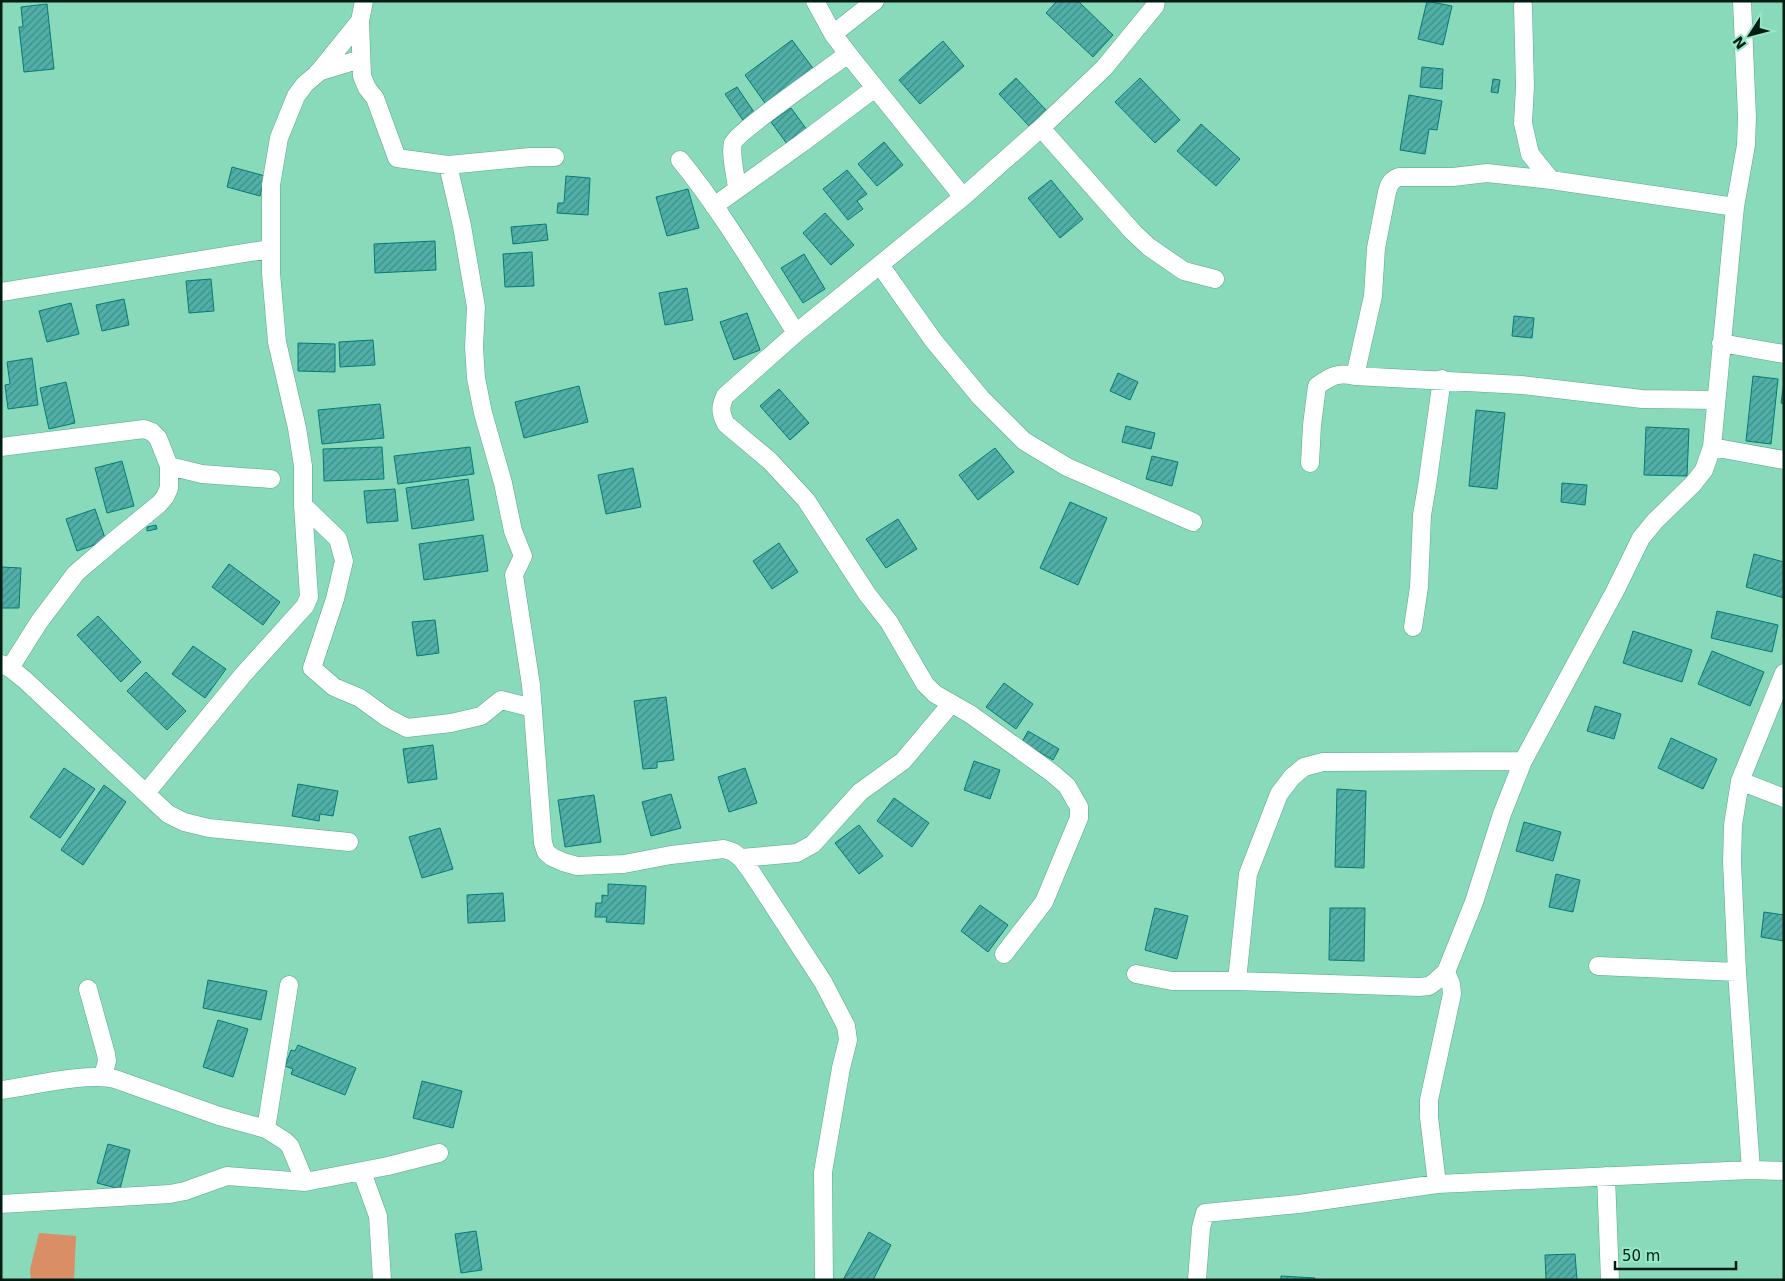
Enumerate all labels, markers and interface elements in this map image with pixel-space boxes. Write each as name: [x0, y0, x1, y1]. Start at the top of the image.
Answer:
north arrow: [1725, 10, 1775, 60]
text: N: [1730, 33, 1749, 52]
scale bar: [1615, 1238, 1736, 1270]
text: 50 m: [1622, 1247, 1660, 1265]

